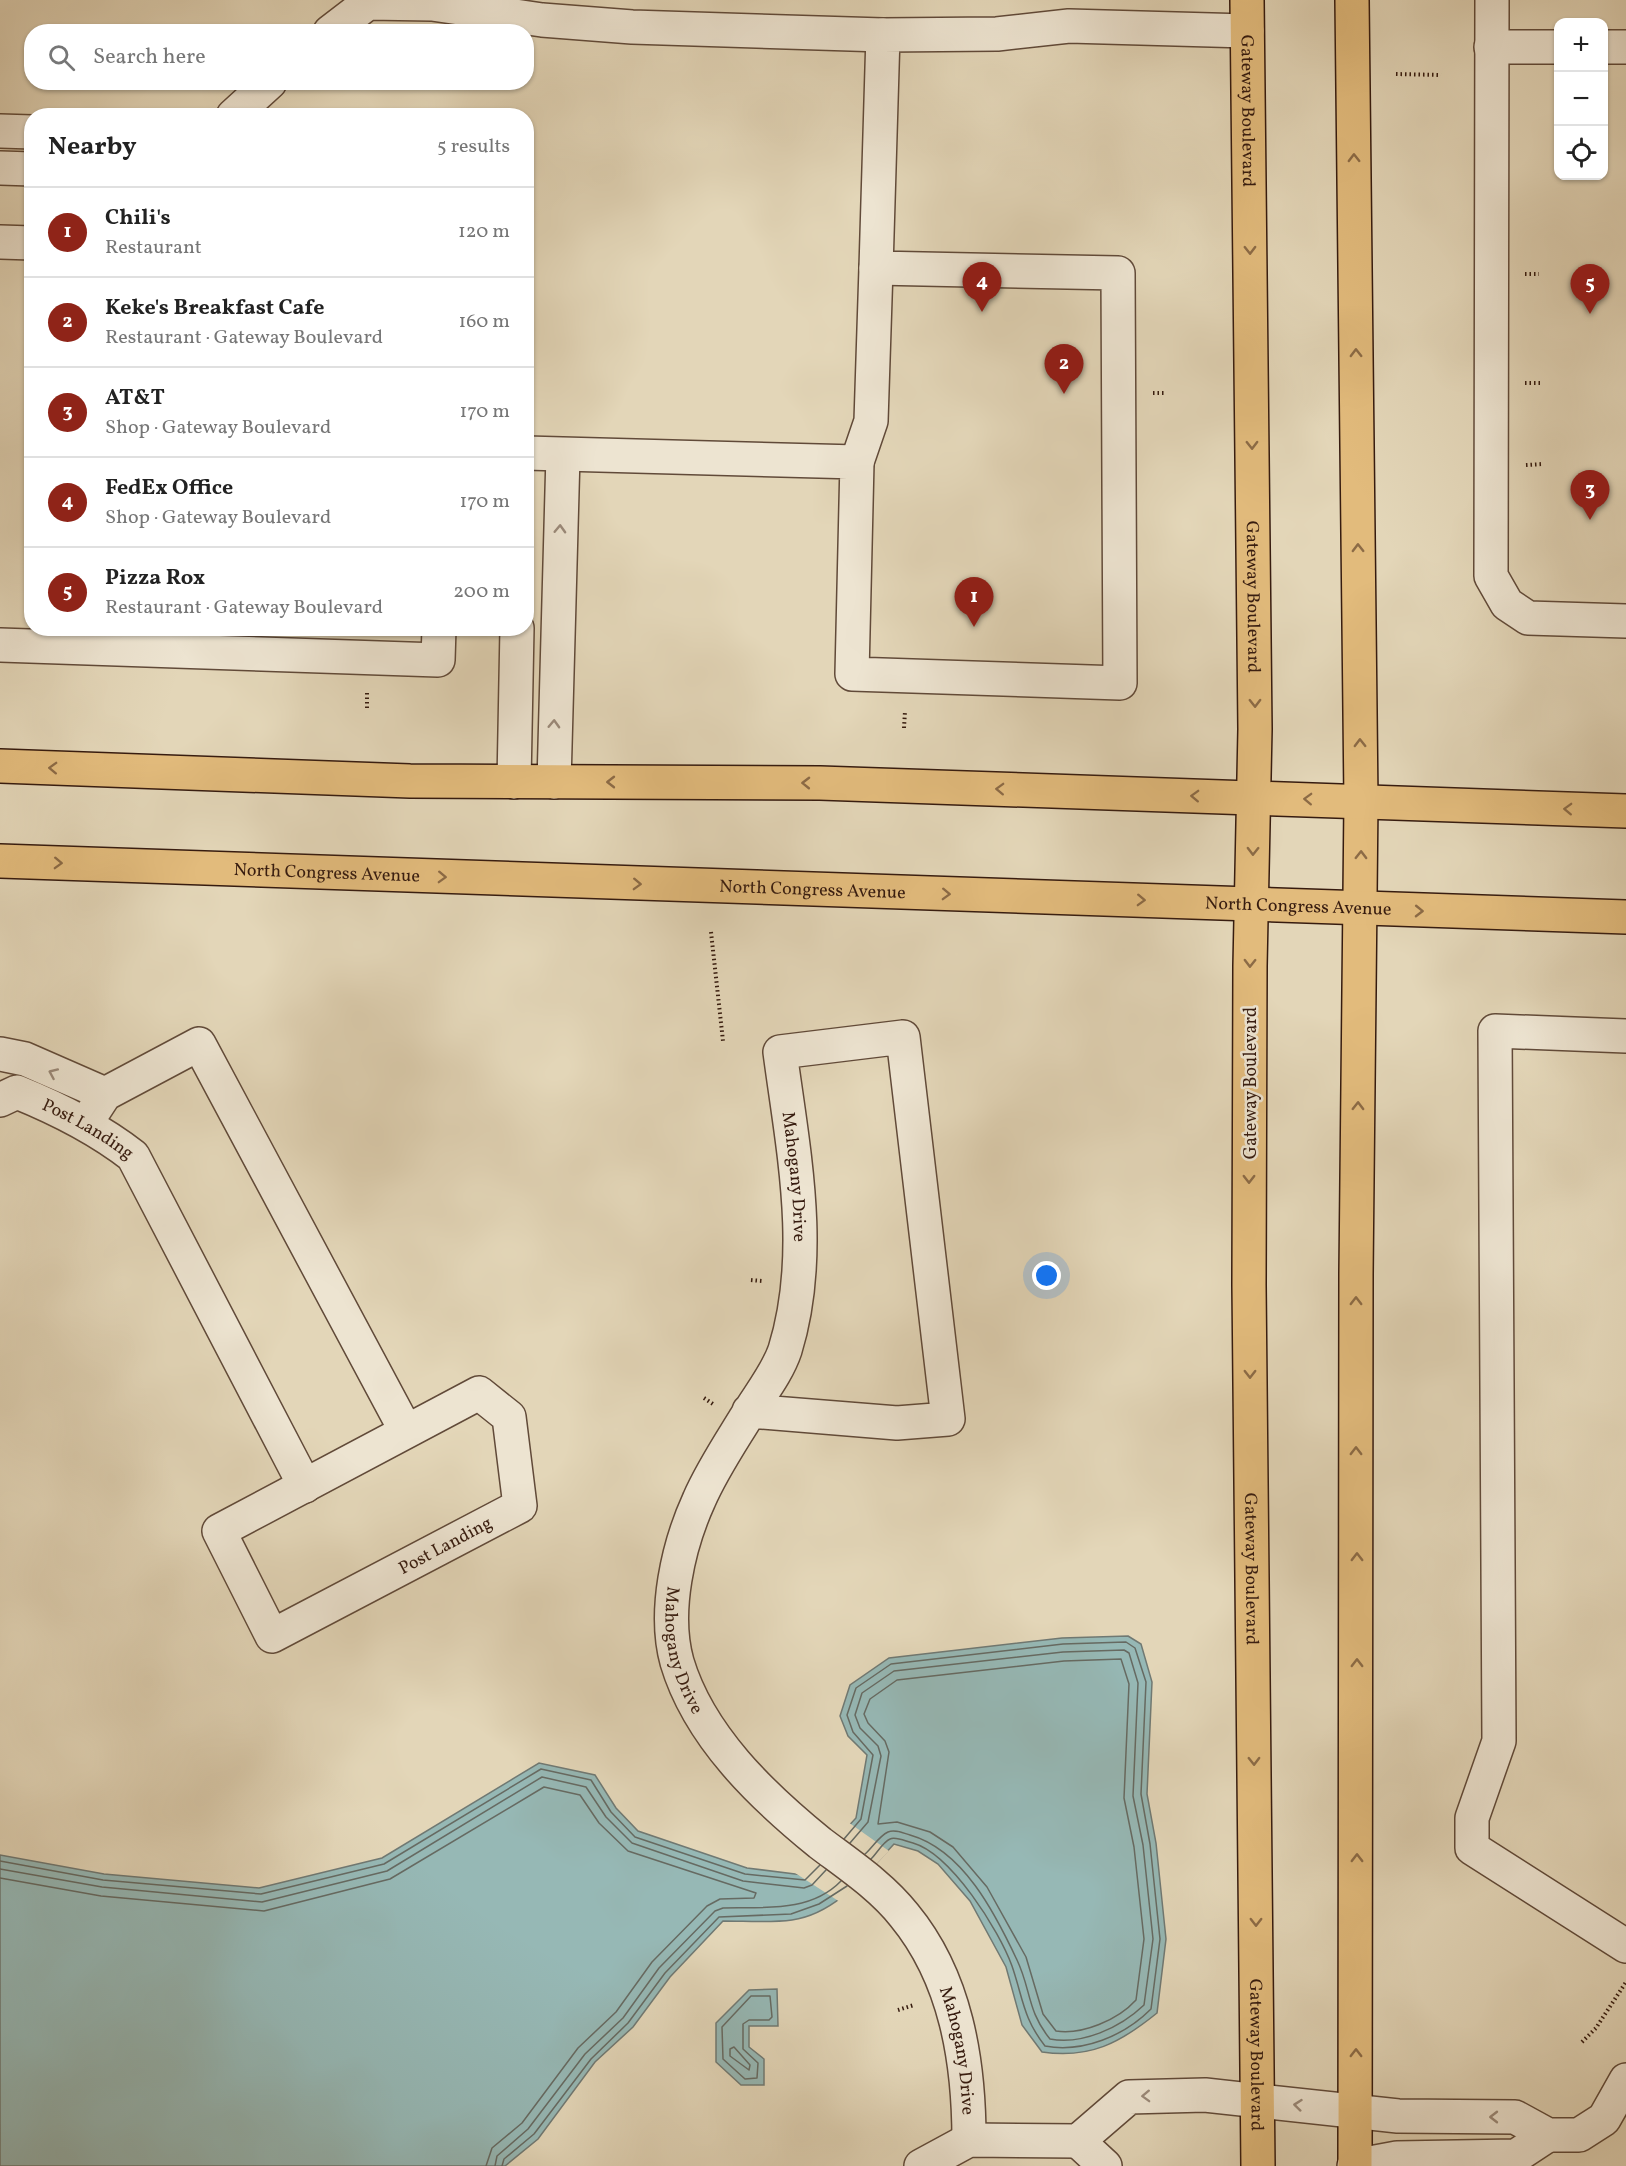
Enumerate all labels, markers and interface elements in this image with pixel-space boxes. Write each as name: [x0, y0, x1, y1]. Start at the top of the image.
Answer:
map controls: [1554, 18, 1608, 180]
button: +: [1554, 18, 1608, 72]
search box: [24, 24, 534, 90]
street label: Gateway Boulevard: [1233, 35, 1260, 187]
icon: search: [45, 41, 78, 74]
text: Search here: [93, 42, 206, 73]
button: −: [1554, 72, 1608, 126]
button: locate: [1554, 126, 1608, 180]
text: Nearby: [48, 129, 137, 165]
text: 5 results: [437, 133, 510, 161]
one-way arrow: [1348, 153, 1360, 162]
text: Chili's: [105, 203, 171, 234]
text: 1: [63, 218, 72, 246]
text: 120 m: [458, 218, 510, 246]
text: Restaurant: [105, 234, 202, 262]
one-way arrow: [1243, 246, 1256, 255]
pin: 4: [962, 262, 1002, 312]
pin: 5: [1570, 264, 1610, 314]
text: Keke's Breakfast Cafe: [105, 293, 324, 324]
text: 2: [62, 308, 73, 336]
text: 160 m: [458, 308, 510, 336]
text: Restaurant · Gateway Boulevard: [105, 324, 383, 352]
pin: 2: [1044, 344, 1084, 394]
one-way arrow: [1350, 348, 1362, 357]
text: AT&T: [105, 383, 165, 414]
text: 3: [62, 398, 73, 426]
text: 170 m: [460, 398, 510, 426]
text: Shop · Gateway Boulevard: [105, 414, 331, 442]
one-way arrow: [1246, 441, 1258, 450]
pin: 3: [1570, 470, 1610, 520]
text: FedEx Office: [105, 473, 233, 504]
text: 4: [61, 488, 74, 516]
text: 170 m: [460, 488, 510, 516]
text: Shop · Gateway Boulevard: [105, 504, 331, 532]
street label: Gateway Boulevard: [1239, 521, 1265, 673]
one-way arrow: [554, 524, 567, 533]
one-way arrow: [1352, 543, 1364, 552]
text: Pizza Rox: [105, 563, 205, 594]
text: 5: [63, 578, 72, 606]
text: 200 m: [453, 578, 510, 606]
pin: 1: [954, 578, 994, 627]
text: Restaurant · Gateway Boulevard: [105, 594, 383, 622]
one-way arrow: [1249, 699, 1261, 708]
one-way arrow: [548, 719, 561, 728]
one-way arrow: [1354, 738, 1367, 747]
one-way arrow: [48, 762, 57, 774]
one-way arrow: [606, 776, 615, 788]
one-way arrow: [801, 776, 810, 789]
one-way arrow: [996, 783, 1005, 796]
one-way arrow: [1191, 790, 1200, 802]
one-way arrow: [1303, 793, 1312, 806]
one-way arrow: [1563, 802, 1572, 815]
one-way arrow: [1246, 847, 1259, 856]
one-way arrow: [1355, 851, 1367, 860]
one-way arrow: [54, 857, 63, 870]
street label: North Congress Avenue: [233, 858, 420, 889]
one-way arrow: [438, 870, 447, 883]
street label: North Congress Avenue: [719, 875, 906, 906]
one-way arrow: [633, 877, 642, 890]
one-way arrow: [942, 888, 951, 900]
street label: North Congress Avenue: [1205, 892, 1392, 923]
one-way arrow: [1137, 894, 1146, 906]
one-way arrow: [1414, 904, 1423, 917]
one-way arrow: [1244, 959, 1256, 968]
street label: Gateway Boulevard: [1239, 1007, 1264, 1159]
one-way arrow: [48, 1068, 59, 1080]
street label: Post Landing: [38, 1093, 139, 1166]
one-way arrow: [1351, 1102, 1364, 1111]
street label: Mahogany Drive: [775, 1110, 811, 1242]
one-way arrow: [1243, 1175, 1255, 1184]
your location: [1032, 1261, 1061, 1290]
one-way arrow: [1350, 1297, 1362, 1306]
one-way arrow: [1244, 1370, 1256, 1379]
one-way arrow: [1350, 1447, 1362, 1456]
street label: Gateway Boulevard: [1237, 1493, 1264, 1645]
street label: Post Landing: [395, 1511, 497, 1581]
one-way arrow: [1351, 1553, 1363, 1562]
street label: Mahogany Drive: [658, 1585, 709, 1719]
one-way arrow: [1351, 1658, 1363, 1667]
one-way arrow: [1247, 1756, 1260, 1765]
one-way arrow: [1351, 1853, 1363, 1862]
one-way arrow: [1249, 1918, 1262, 1927]
street label: Gateway Boulevard: [1242, 1979, 1269, 2131]
street label: Mahogany Drive: [932, 1983, 980, 2116]
one-way arrow: [1350, 2048, 1362, 2057]
one-way arrow: [1142, 2090, 1151, 2103]
one-way arrow: [1293, 2099, 1302, 2112]
one-way arrow: [1490, 2111, 1499, 2123]

